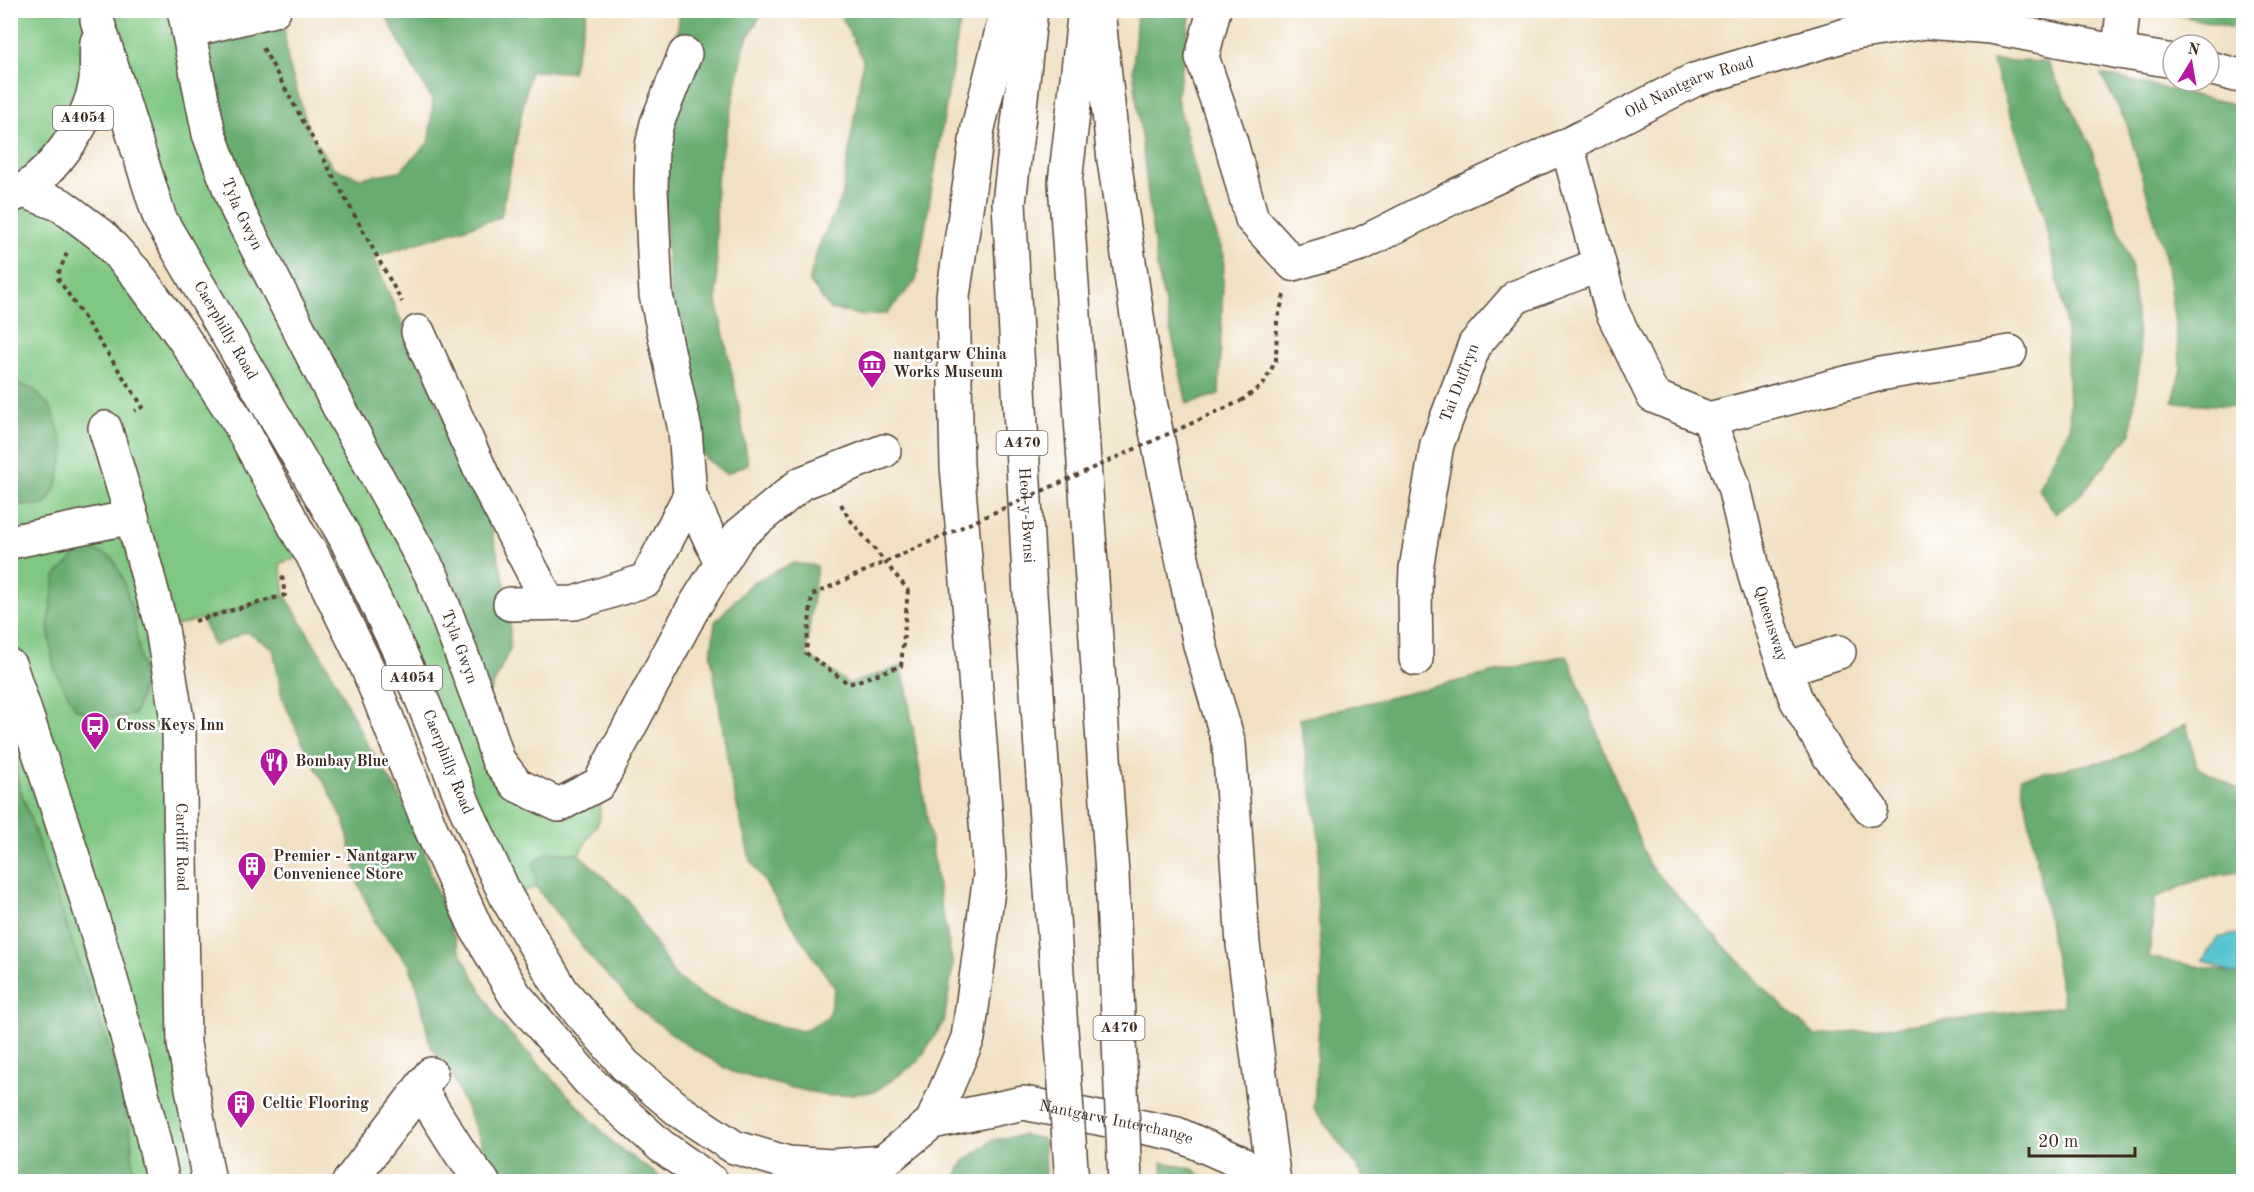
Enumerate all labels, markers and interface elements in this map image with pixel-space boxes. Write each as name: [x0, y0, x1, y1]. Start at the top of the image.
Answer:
north arrow: [2161, 33, 2221, 93]
text: N: [2186, 41, 2202, 59]
street label: Old Nantgarw Road: [1622, 55, 1756, 122]
road number: A4054: [53, 106, 113, 130]
street label: Tyla Gwyn: [218, 176, 265, 253]
street label: Caerphilly Road: [190, 279, 260, 383]
street label: Tai Duffryn: [1438, 341, 1482, 424]
place label: nantgarw China Works Museum: [893, 347, 1007, 381]
museum icon: nantgarw China Works Museum: [856, 348, 888, 390]
road number: A470: [996, 431, 1048, 455]
street label: Heol-y-Bwnsi: [1015, 467, 1036, 564]
street label: Queensway: [1751, 584, 1790, 664]
street label: Tyla Gwyn: [438, 608, 480, 686]
road number: A4054: [382, 666, 442, 690]
street label: Caerphilly Road: [419, 708, 475, 817]
bus stop icon: Cross Keys Inn: [79, 710, 111, 752]
place label: Cross Keys Inn: [116, 718, 224, 734]
restaurant icon: Bombay Blue: [258, 746, 290, 788]
place label: Bombay Blue: [295, 754, 389, 770]
street label: Cardiff Road: [172, 803, 190, 892]
place label: Premier - Nantgarw Convenience Store: [273, 849, 418, 883]
building icon: Premier - Nantgarw Convenience Store: [236, 850, 268, 892]
road number: A470: [1094, 1016, 1144, 1040]
building icon: Celtic Flooring: [225, 1088, 257, 1130]
place label: Celtic Flooring: [262, 1096, 369, 1112]
street label: Nantgarw Interchange: [1037, 1098, 1195, 1148]
scale bar: [2029, 1120, 2136, 1158]
text: 20 m: [2038, 1133, 2078, 1151]

